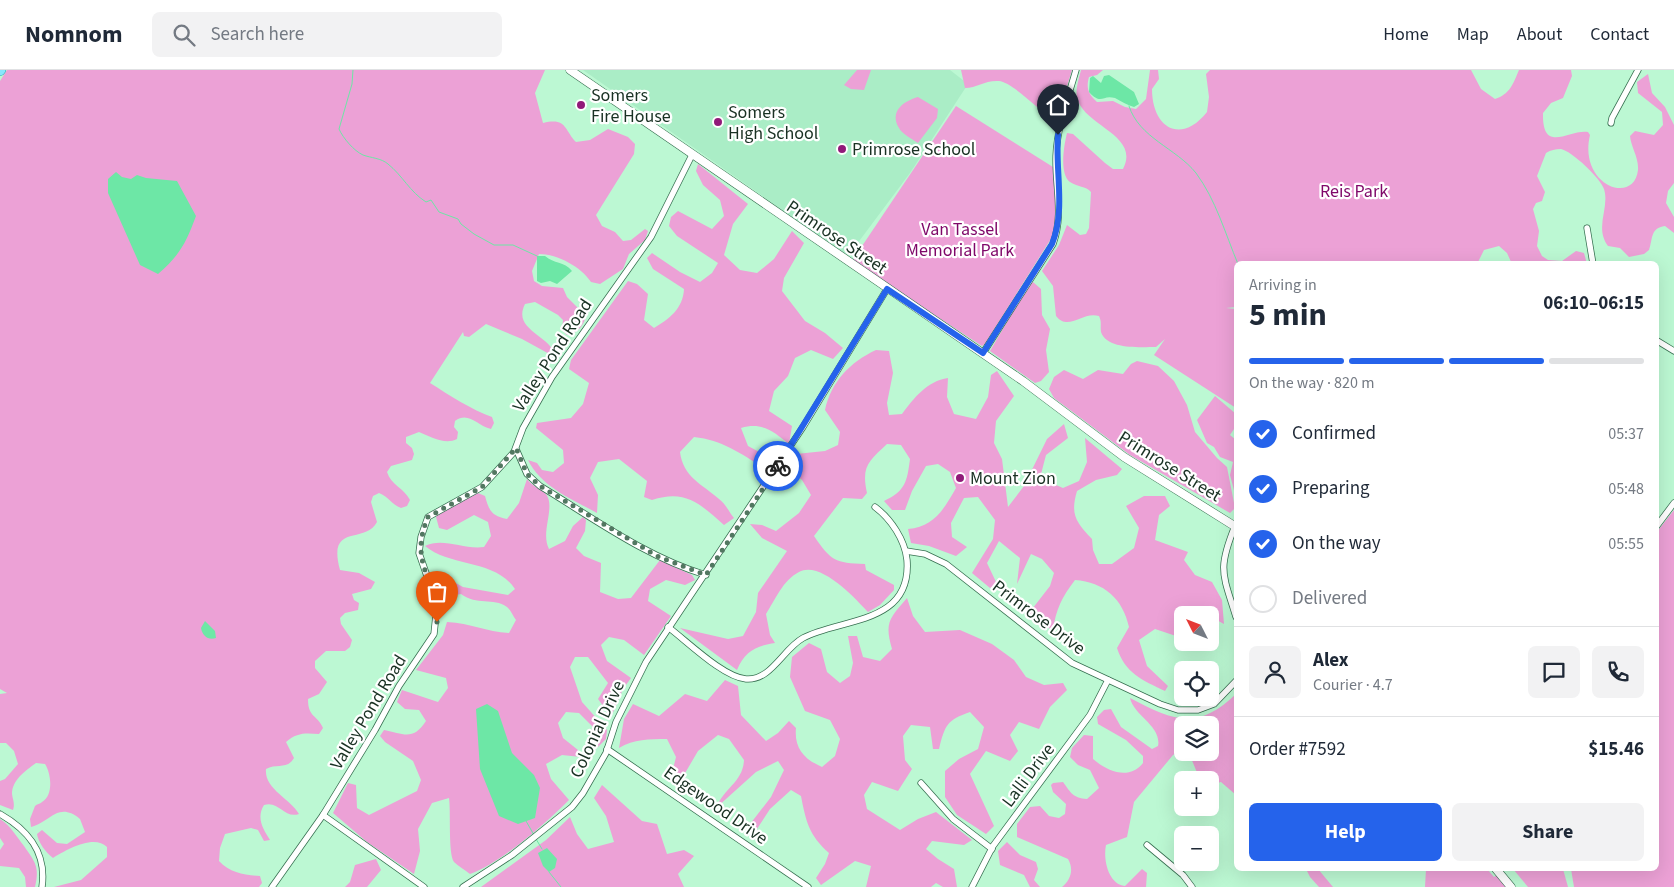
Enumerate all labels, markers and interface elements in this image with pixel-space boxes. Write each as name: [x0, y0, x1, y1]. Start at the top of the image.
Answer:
search box: [152, 12, 502, 57]
text: Nomnom: [25, 17, 122, 52]
icon: search: [170, 21, 198, 49]
text: Search here: [210, 21, 304, 48]
text: Home: [1383, 22, 1429, 47]
text: Map: [1457, 22, 1489, 47]
text: About: [1517, 22, 1562, 47]
text: Contact: [1590, 22, 1649, 47]
place label: Somers Fire House: [591, 83, 671, 129]
pin: [1037, 84, 1079, 135]
icon: home: [1044, 91, 1072, 119]
marker: Somers Fire House: [575, 99, 587, 111]
place label: Somers High School: [728, 100, 818, 146]
marker: Somers High School: [712, 116, 724, 128]
place label: Primrose School: [852, 137, 975, 162]
marker: Primrose School: [836, 143, 848, 155]
park label: Reis Park: [1320, 179, 1388, 204]
street label: Primrose Street: [781, 194, 892, 280]
park label: Van Tassel Memorial Park: [906, 217, 1014, 263]
text: Arriving in: [1249, 274, 1317, 296]
text: 06:10–06:15: [1543, 290, 1644, 317]
text: 5 min: [1249, 292, 1327, 338]
street label: Valley Pond Road: [507, 294, 598, 416]
text: On the way · 820 m: [1249, 372, 1374, 394]
icon: check: [1249, 420, 1277, 448]
text: Confirmed: [1292, 420, 1376, 447]
text: 05:37: [1608, 423, 1644, 445]
street label: Primrose Street: [1114, 425, 1226, 508]
courier: [753, 441, 803, 491]
icon: bike: [764, 452, 792, 480]
place label: Mount Zion: [970, 466, 1056, 491]
marker: Mount Zion: [954, 472, 966, 484]
icon: check: [1249, 475, 1277, 503]
text: Preparing: [1292, 475, 1370, 502]
text: 05:48: [1608, 478, 1644, 500]
icon: check: [1249, 530, 1277, 558]
text: On the way: [1292, 530, 1381, 557]
text: 05:55: [1608, 533, 1644, 555]
pin: [416, 571, 458, 622]
street label: Primrose Drive: [987, 574, 1090, 661]
icon: bag: [423, 578, 451, 606]
text: Delivered: [1292, 585, 1367, 612]
north arrow: [1174, 606, 1219, 651]
map controls: [1174, 606, 1219, 871]
button: person: [1249, 646, 1301, 698]
button: chat: [1528, 646, 1580, 698]
button: phone: [1592, 646, 1644, 698]
text: Alex: [1313, 647, 1349, 674]
street label: Valley Pond Road: [324, 650, 413, 774]
button: locate: [1174, 661, 1219, 706]
text: Courier · 4.7: [1313, 674, 1393, 696]
street label: Colonial Drive: [564, 676, 631, 782]
button: layers: [1174, 716, 1219, 761]
text: Order #7592: [1249, 736, 1346, 763]
text: $15.46: [1588, 736, 1644, 763]
street label: Lalli Drive: [996, 738, 1061, 812]
street label: Edgewood Drive: [659, 760, 773, 851]
button: +: [1174, 771, 1219, 816]
button: Help: [1249, 803, 1442, 861]
button: Share: [1452, 803, 1644, 861]
button: −: [1174, 826, 1219, 871]

